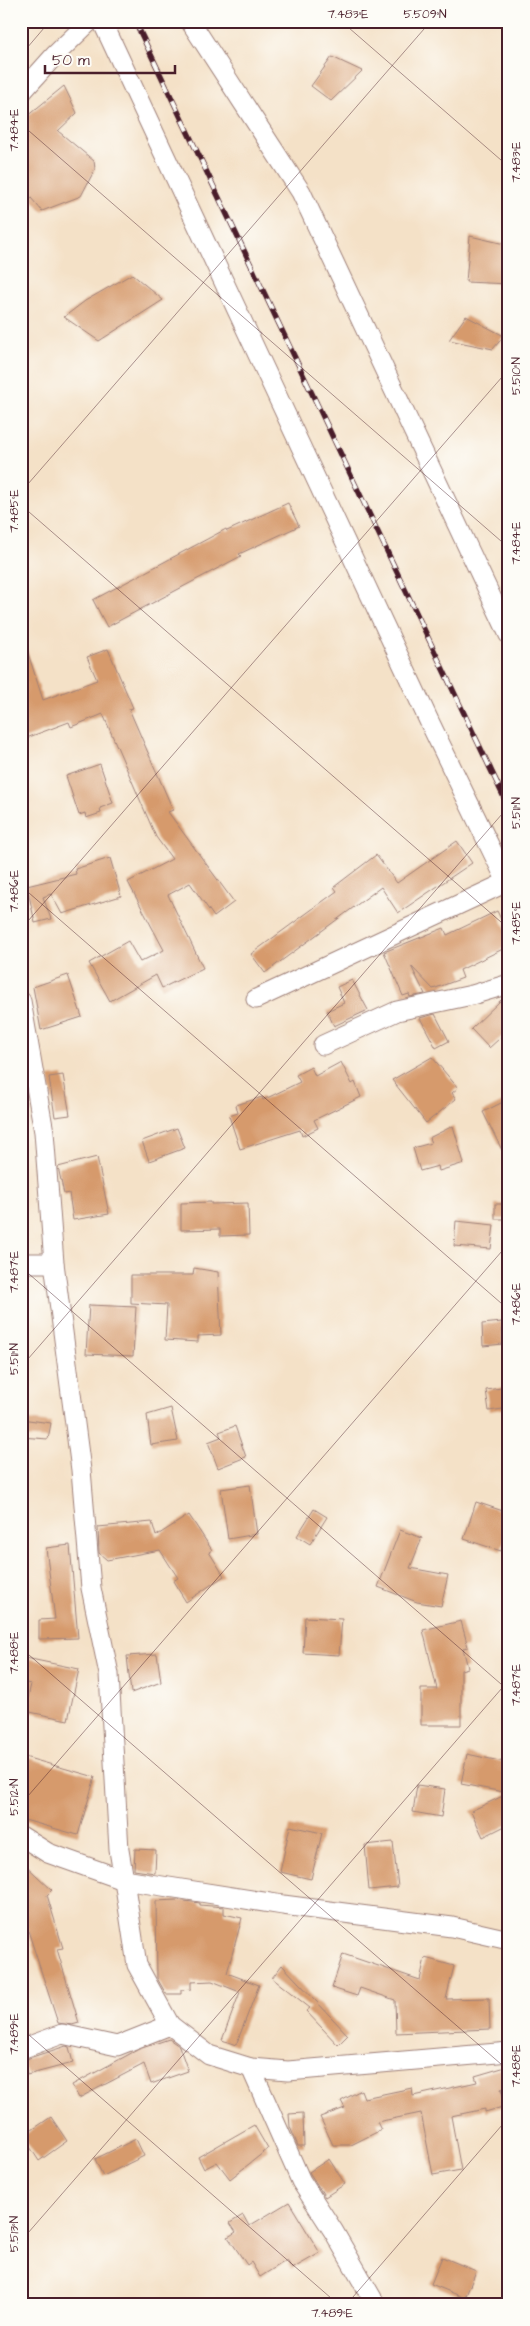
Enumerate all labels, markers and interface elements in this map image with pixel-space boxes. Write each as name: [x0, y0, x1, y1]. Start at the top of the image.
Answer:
text: 7.483°E: [328, 6, 368, 23]
text: 5.509°N: [403, 6, 447, 23]
scale bar: [45, 42, 175, 74]
text: 50 m: [52, 50, 90, 71]
text: 7.484°E: [6, 109, 23, 151]
text: 7.483°E: [508, 142, 525, 182]
text: 5.510°N: [508, 357, 525, 395]
text: 7.485°E: [6, 489, 23, 533]
text: 7.484°E: [508, 522, 525, 564]
text: 5.511°N: [508, 797, 525, 829]
text: 7.486°E: [6, 870, 23, 912]
text: 7.485°E: [508, 901, 525, 945]
text: 7.487°E: [6, 1251, 23, 1293]
text: 7.486°E: [508, 1283, 525, 1325]
text: 5.511°N: [6, 1343, 23, 1375]
text: 7.488°E: [6, 1632, 23, 1674]
text: 7.487°E: [508, 1664, 525, 1706]
text: 5.512°N: [6, 1778, 23, 1816]
text: 7.489°E: [6, 2013, 23, 2055]
text: 7.488°E: [508, 2045, 525, 2087]
text: 5.513°N: [6, 2215, 23, 2252]
text: 7.489°E: [311, 2305, 353, 2322]

